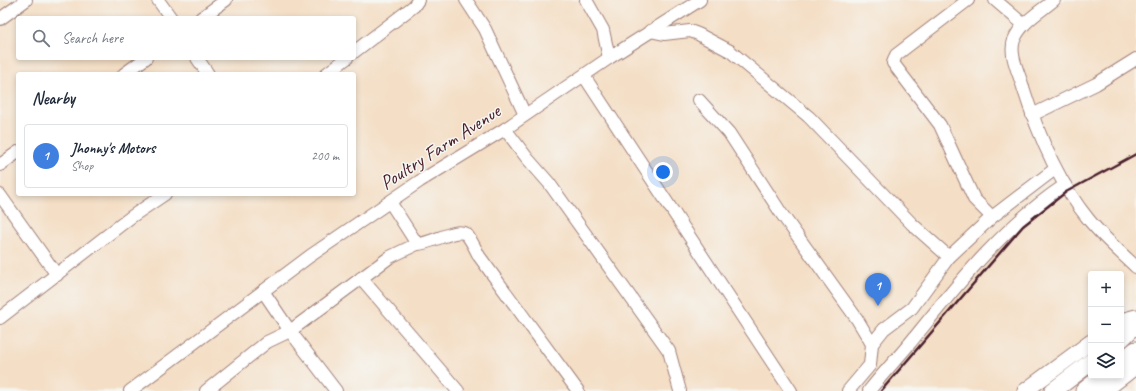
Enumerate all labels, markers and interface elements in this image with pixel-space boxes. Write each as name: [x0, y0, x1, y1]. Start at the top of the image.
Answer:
search box: [16, 16, 356, 60]
icon: search: [30, 27, 52, 49]
text: Search here: [62, 29, 123, 48]
text: Nearby: [32, 88, 75, 109]
street label: Poultry Farm Avenue: [375, 98, 506, 195]
text: Jhonny's Motors: [71, 139, 155, 158]
text: 1: [43, 148, 49, 164]
text: 200 m: [311, 148, 339, 164]
text: Shop: [71, 158, 93, 174]
your location: [653, 162, 673, 182]
map controls: [1088, 271, 1124, 379]
button: +: [1088, 271, 1124, 307]
pin: 1: [865, 273, 891, 306]
button: −: [1088, 307, 1124, 343]
button: layers: [1088, 343, 1124, 379]

